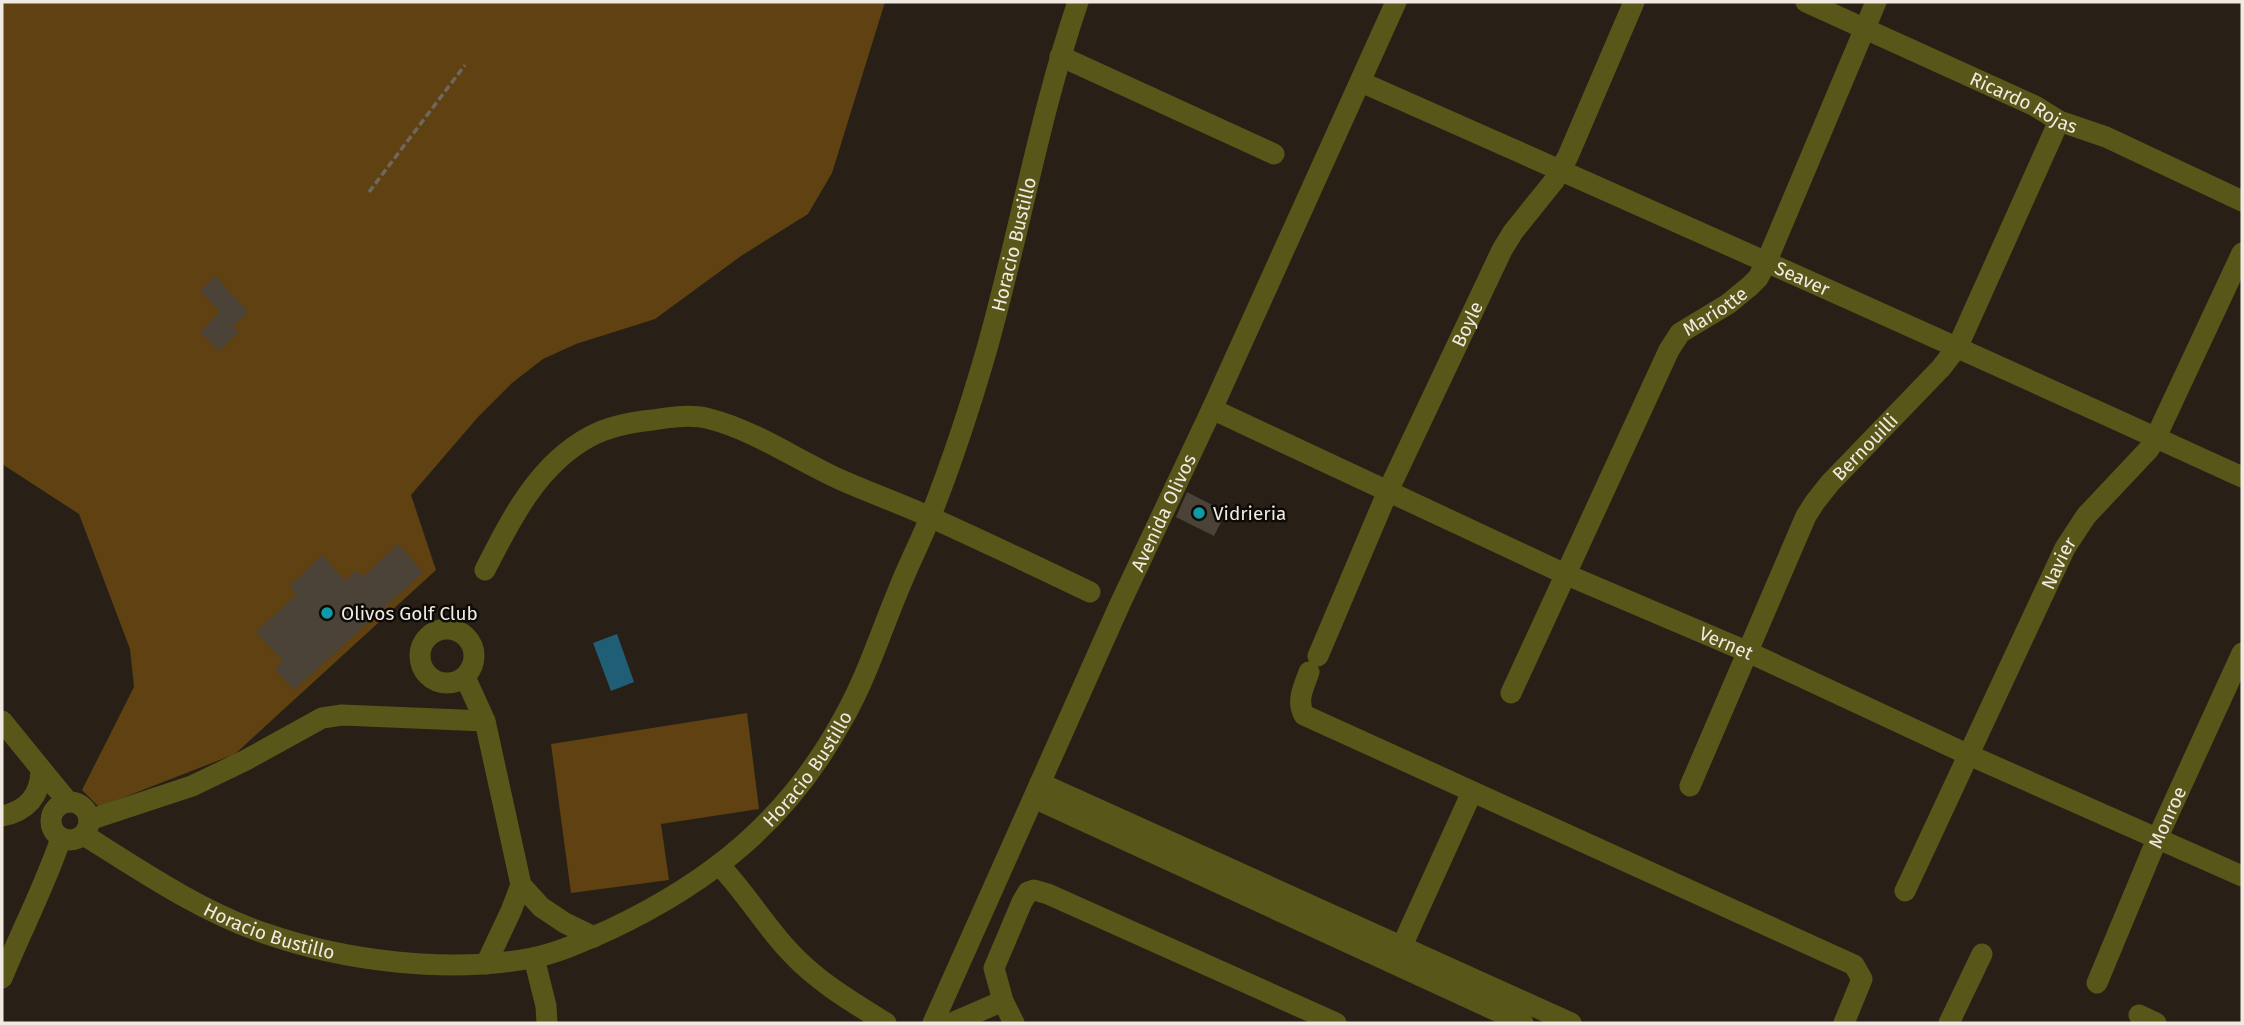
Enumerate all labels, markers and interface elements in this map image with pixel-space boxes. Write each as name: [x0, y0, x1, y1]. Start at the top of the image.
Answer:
street label: Ricardo Rojas: [1966, 67, 2081, 138]
street label: Horacio Bustillo: [986, 175, 1041, 314]
street label: Seaver: [1771, 256, 1834, 301]
street label: Mariotte: [1678, 282, 1752, 340]
street label: Boyle: [1446, 297, 1488, 350]
street label: Bernouilli: [1827, 408, 1903, 485]
street label: Avenida Olivos: [1126, 450, 1201, 575]
place label: Vidrieria: [1213, 502, 1286, 525]
marker: Vidrieria: [1191, 505, 1207, 521]
street label: Navier: [2036, 532, 2081, 593]
place label: Olivos Golf Club: [341, 602, 478, 625]
marker: Olivos Golf Club: [319, 605, 335, 621]
street label: Vernet: [1696, 621, 1757, 664]
street label: Horacio Bustillo: [758, 707, 857, 831]
street label: Monroe: [2143, 783, 2191, 851]
street label: Horacio Bustillo: [200, 897, 337, 964]

